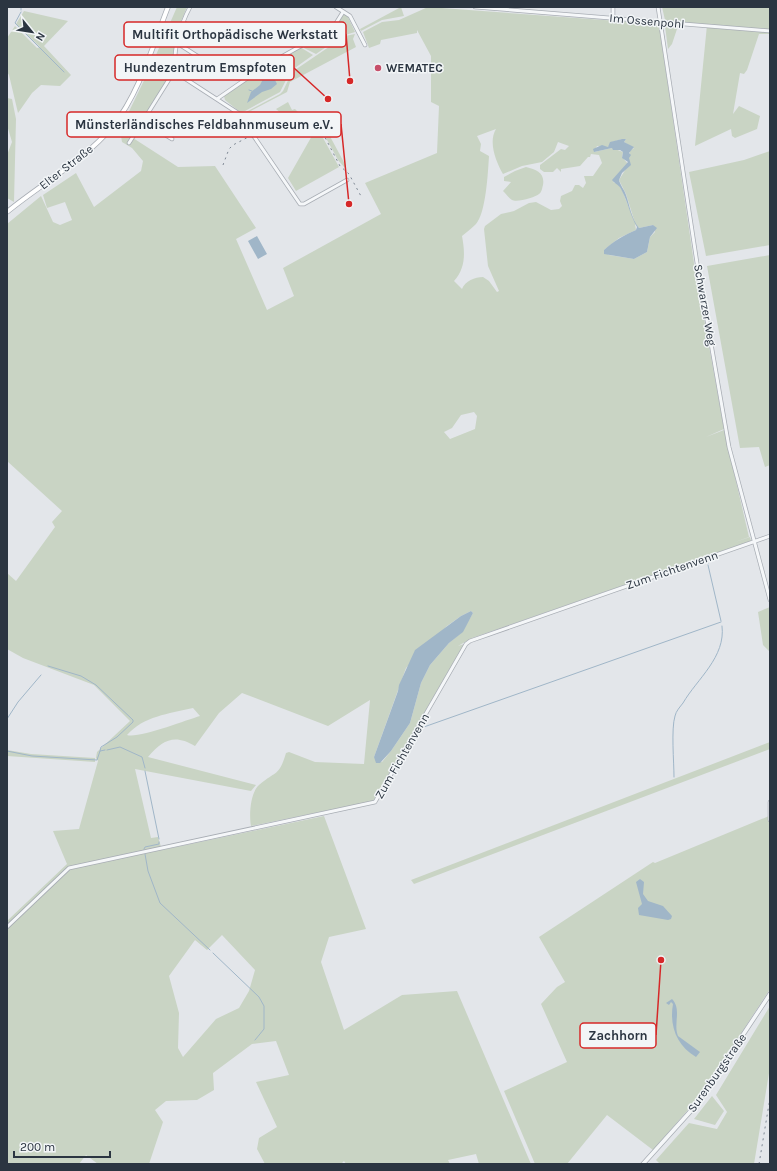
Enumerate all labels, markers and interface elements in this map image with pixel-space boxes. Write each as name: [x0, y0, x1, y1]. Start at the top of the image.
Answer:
street label: Im Ossenpohl: [609, 11, 685, 31]
north arrow: [12, 12, 52, 52]
callout: Multifit Orthopädische Werkstatt: [124, 22, 346, 47]
text: Multifit Orthopädische Werkstatt: [132, 27, 338, 42]
text: N: [33, 30, 48, 43]
callout: Hundezentrum Emspfoten: [115, 55, 294, 80]
text: Hundezentrum Emspfoten: [124, 60, 286, 75]
place label: WEMATEC: [386, 61, 443, 75]
marker: WEMATEC: [373, 63, 383, 73]
callout: Münsterländisches Feldbahnmuseum e.V.: [67, 112, 341, 137]
text: Münsterländisches Feldbahnmuseum e.V.: [75, 117, 333, 132]
street label: Elter Straße: [36, 142, 96, 192]
street label: Schwarzer Weg: [691, 263, 719, 347]
street label: Zum Fichtenvenn: [624, 548, 720, 592]
street label: Zum Fichtenvenn: [372, 711, 432, 801]
callout: Zachhorn: [580, 1023, 656, 1048]
text: Zachhorn: [588, 1028, 648, 1043]
street label: Surenburgstraße: [685, 1031, 749, 1115]
scale bar: [14, 1133, 110, 1159]
text: 200 m: [20, 1140, 55, 1154]

